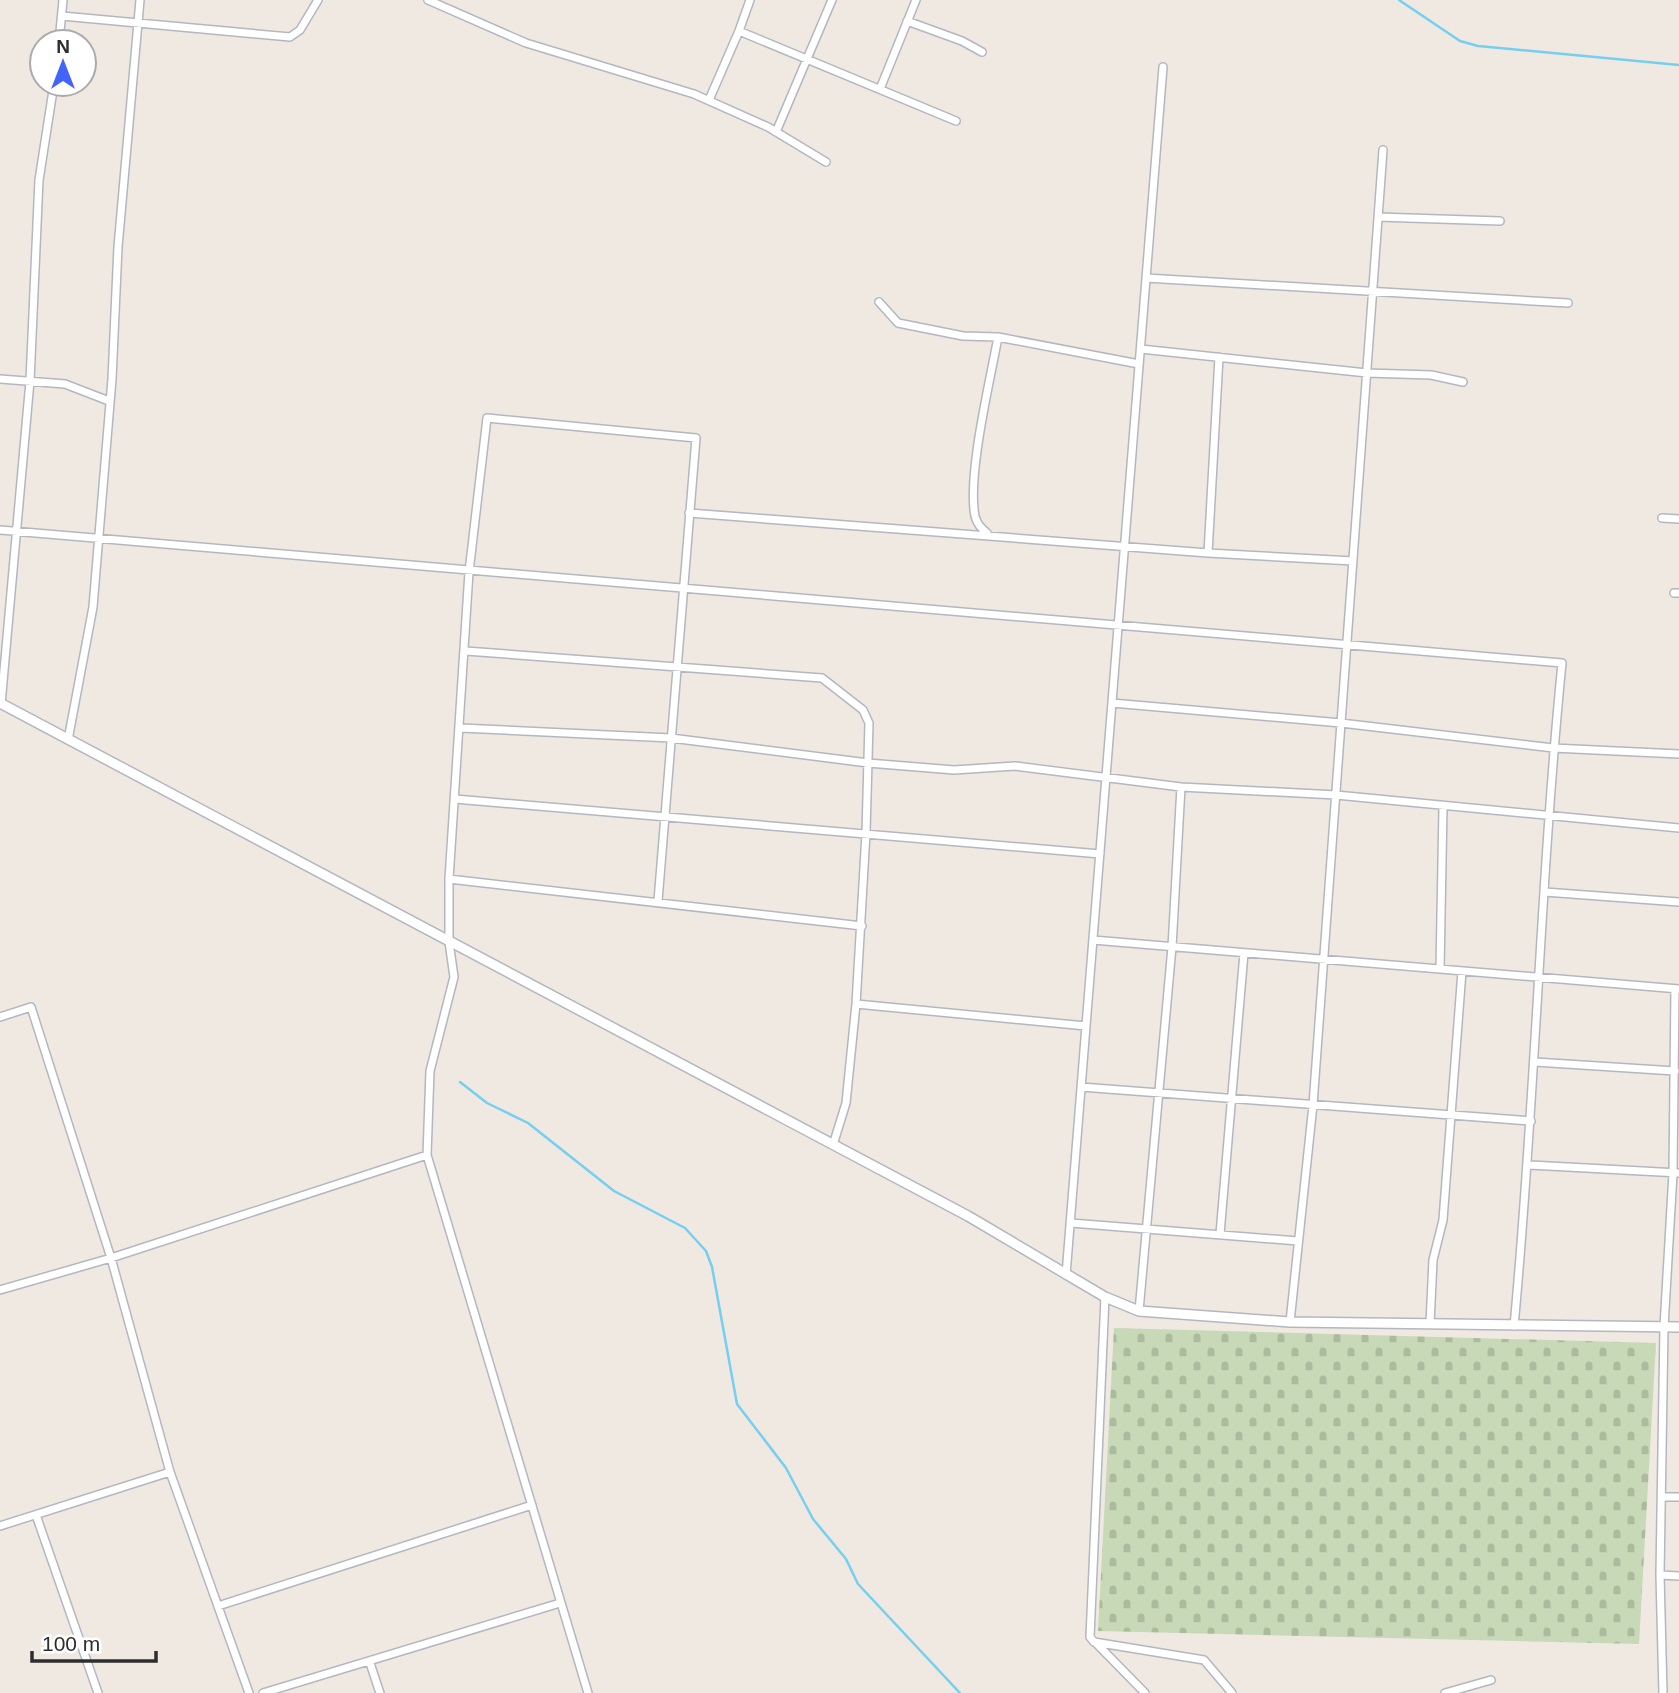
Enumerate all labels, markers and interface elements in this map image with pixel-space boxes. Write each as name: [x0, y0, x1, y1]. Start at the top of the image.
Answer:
north arrow: [28, 28, 98, 98]
text: N: [56, 36, 70, 57]
scale bar: [32, 1620, 156, 1664]
text: 100 m: [42, 1632, 100, 1655]

